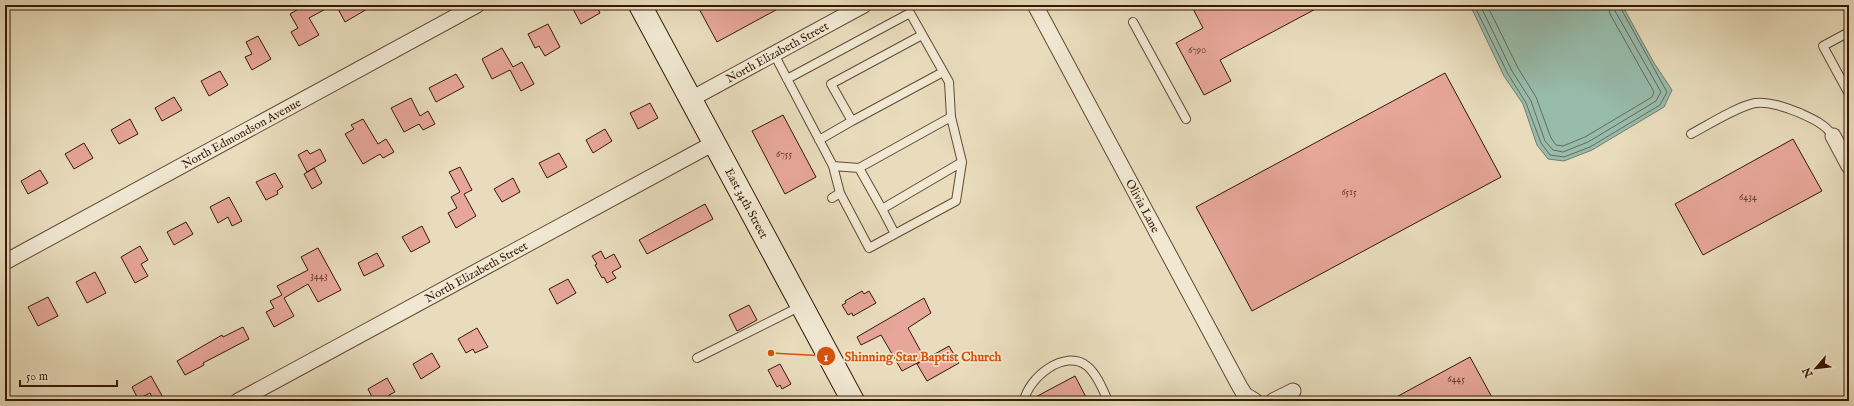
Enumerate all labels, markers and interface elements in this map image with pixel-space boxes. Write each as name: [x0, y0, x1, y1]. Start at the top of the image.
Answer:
street label: North Elizabeth Street: [723, 18, 831, 86]
house number: 6790: [1188, 44, 1206, 57]
street label: North Edmondson Avenue: [179, 95, 304, 172]
house number: 6755: [776, 148, 792, 161]
street label: East 34th Street: [722, 165, 772, 241]
street label: Olivia Lane: [1122, 177, 1163, 236]
house number: 6515: [1341, 186, 1357, 199]
house number: 6434: [1739, 191, 1757, 204]
street label: North Elizabeth Street: [422, 238, 530, 306]
house number: 3443: [310, 270, 328, 283]
callout: Shinning Star Baptist Church: [816, 344, 1009, 369]
north arrow: [1796, 348, 1836, 388]
text: Shinning Star Baptist Church: [845, 349, 1002, 366]
text: 1: [824, 350, 829, 365]
scale bar: [20, 362, 117, 388]
text: N: [1799, 364, 1817, 381]
text: 50 m: [26, 369, 48, 384]
house number: 6445: [1447, 373, 1465, 386]

